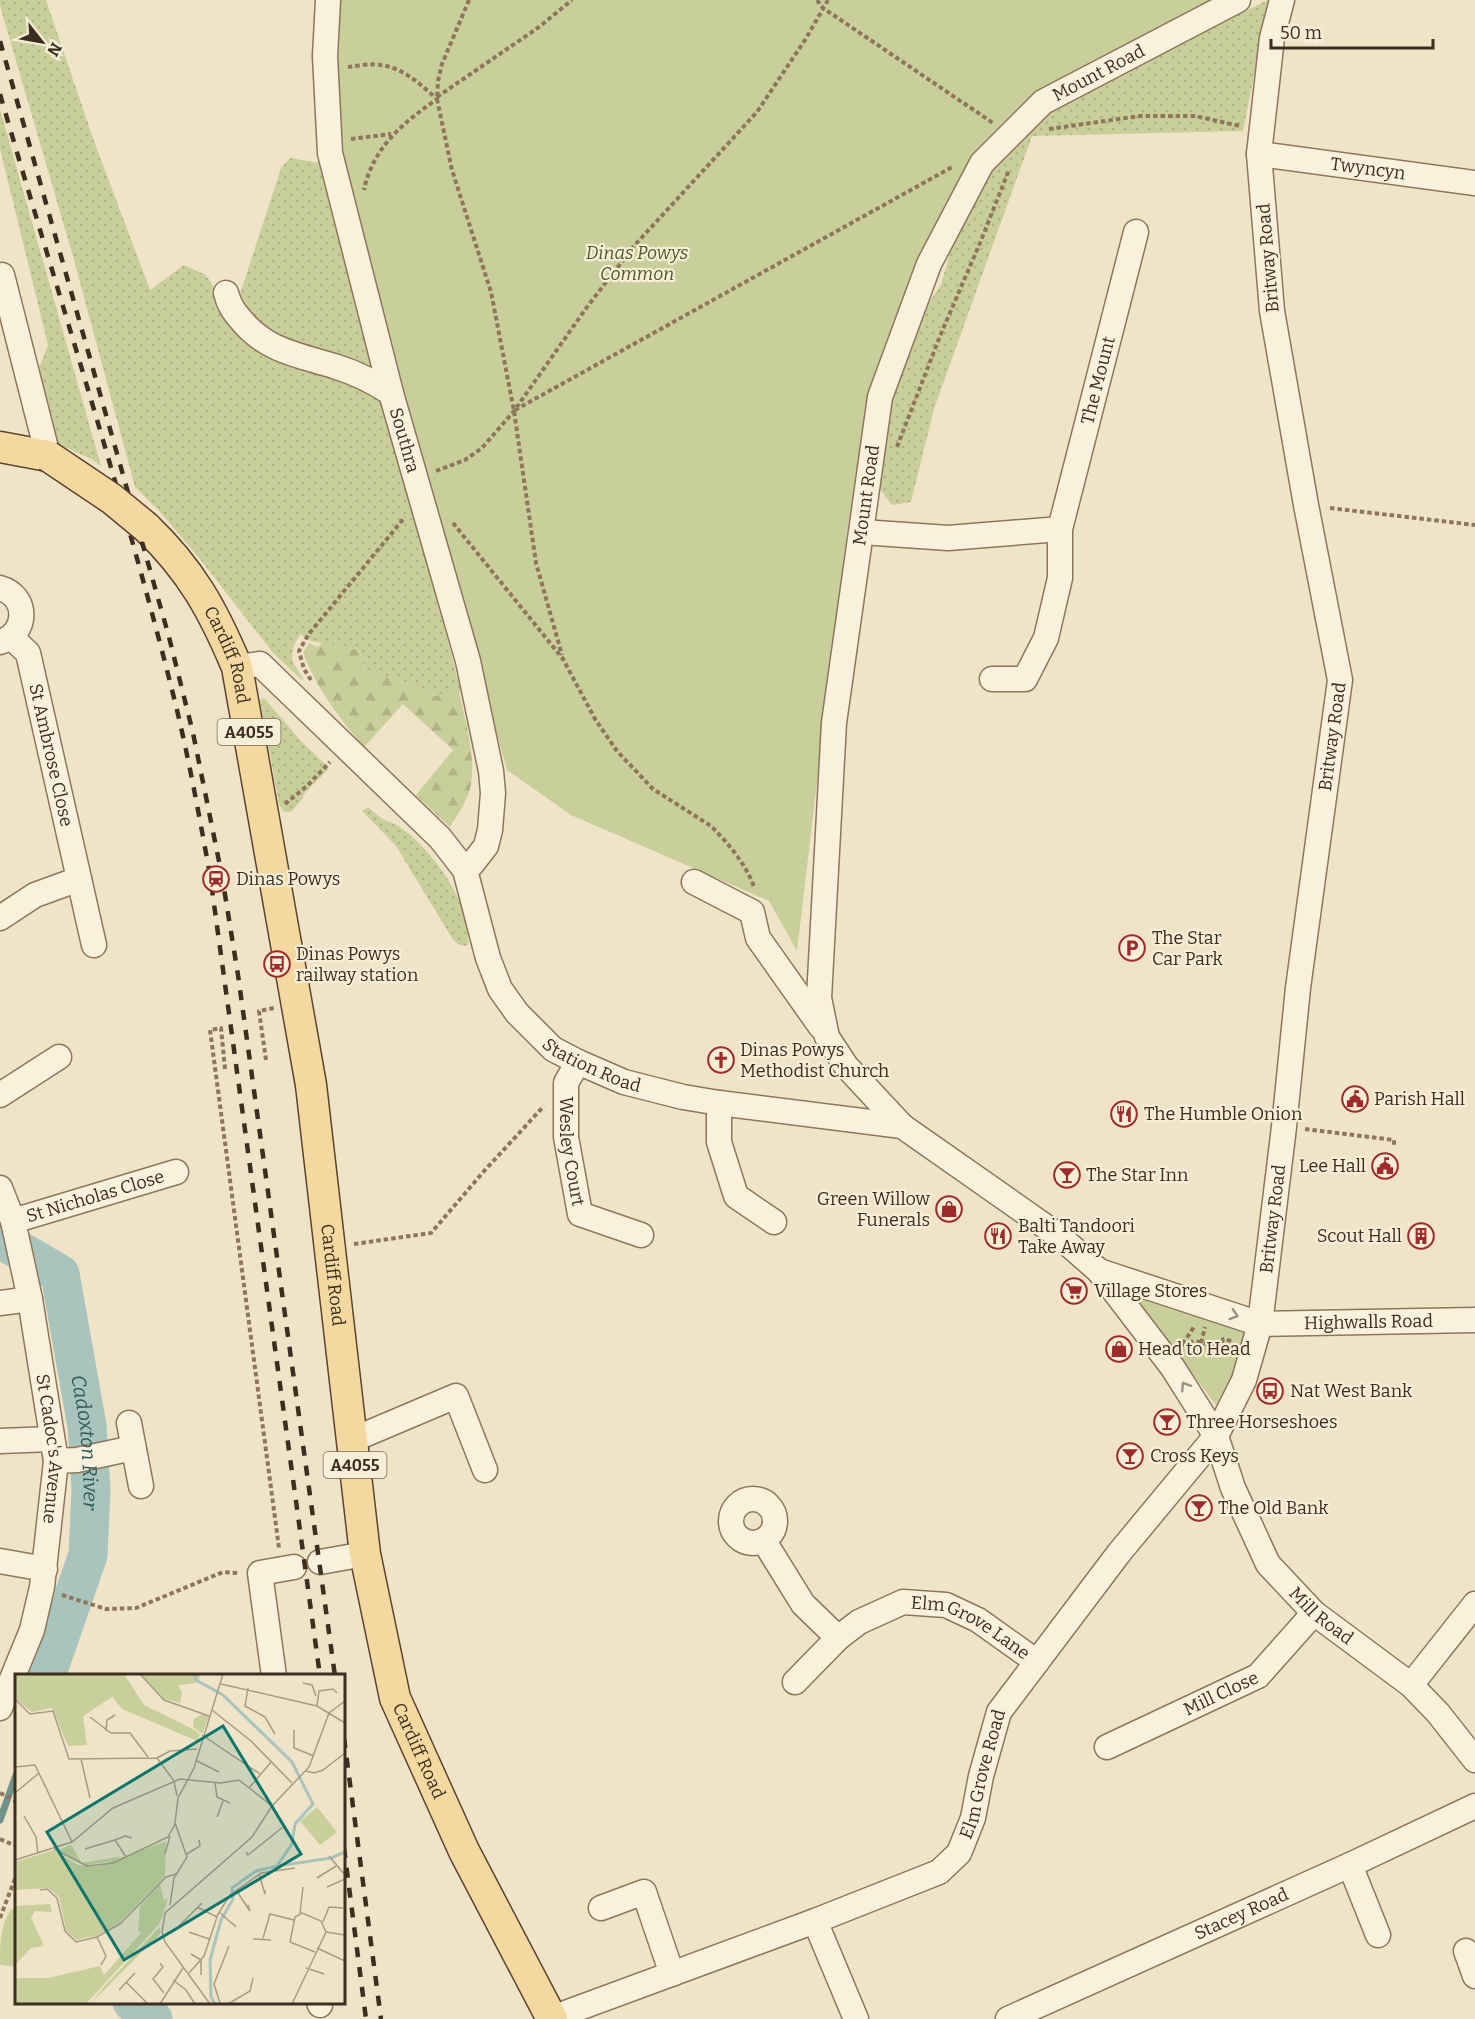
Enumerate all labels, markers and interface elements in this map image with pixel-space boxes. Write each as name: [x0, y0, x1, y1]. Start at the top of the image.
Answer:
north arrow: [12, 12, 72, 72]
scale bar: [1271, 12, 1433, 50]
text: 50 m: [1280, 22, 1322, 44]
text: N: [43, 39, 66, 60]
street label: Mount Road: [1049, 40, 1149, 106]
street label: Twyncyn: [1329, 153, 1408, 185]
street label: Britway Road: [1252, 202, 1284, 313]
park label: Dinas Powys Common: [586, 242, 689, 285]
street label: The Mount: [1076, 333, 1120, 427]
street label: Southra: [385, 405, 424, 476]
street label: Mount Road: [848, 443, 884, 547]
street label: Cardiff Road: [199, 602, 254, 706]
street label: Britway Road: [1314, 681, 1351, 792]
street label: St Ambrose Close: [24, 682, 78, 829]
road number: A4055: [218, 719, 280, 745]
station icon: Dinas Powys: [201, 864, 231, 894]
place label: Dinas Powys: [236, 868, 340, 890]
place label: The Star Car Park: [1152, 927, 1223, 970]
parking icon: The Star Car Park: [1117, 933, 1147, 963]
place label: Dinas Powys railway station: [296, 943, 419, 986]
bus stop icon: Dinas Powys railway station: [262, 949, 292, 979]
street label: Station Road: [538, 1034, 644, 1097]
place label: Dinas Powys Methodist Church: [740, 1039, 889, 1082]
church icon: Dinas Powys Methodist Church: [706, 1045, 736, 1075]
public building icon: Parish Hall: [1340, 1084, 1370, 1114]
place label: Parish Hall: [1374, 1088, 1465, 1110]
street label: Wesley Court: [555, 1097, 589, 1208]
restaurant icon: The Humble Onion: [1109, 1099, 1139, 1129]
place label: The Humble Onion: [1144, 1103, 1303, 1125]
public building icon: Lee Hall: [1370, 1151, 1400, 1181]
place label: Lee Hall: [1299, 1155, 1366, 1177]
bar icon: The Star Inn: [1052, 1160, 1082, 1190]
street label: Britway Road: [1255, 1163, 1290, 1275]
place label: The Star Inn: [1086, 1164, 1189, 1186]
street label: St Nicholas Close: [24, 1165, 167, 1227]
place label: Green Willow Funerals: [817, 1188, 931, 1231]
shop icon: Green Willow Funerals: [934, 1194, 964, 1224]
place label: Balti Tandoori Take Away: [1018, 1215, 1135, 1258]
restaurant icon: Balti Tandoori Take Away: [983, 1221, 1013, 1251]
building icon: Scout Hall: [1406, 1221, 1436, 1251]
street label: Cardiff Road: [316, 1223, 350, 1328]
place label: Scout Hall: [1317, 1225, 1402, 1247]
supermarket icon: Village Stores: [1059, 1276, 1089, 1306]
place label: Village Stores: [1094, 1280, 1207, 1302]
one-way arrow: [1228, 1308, 1239, 1321]
street label: Highwalls Road: [1304, 1310, 1434, 1334]
shop icon: Head to Head: [1104, 1334, 1134, 1364]
place label: Head to Head: [1138, 1338, 1251, 1360]
street label: St Cadoc's Avenue: [31, 1372, 67, 1525]
water label: Cadoxton River: [66, 1373, 103, 1511]
bus stop icon: Nat West Bank: [1255, 1376, 1285, 1406]
place label: Nat West Bank: [1290, 1380, 1413, 1402]
one-way arrow: [1180, 1382, 1192, 1392]
bar icon: Three Horseshoes: [1152, 1407, 1182, 1437]
place label: Three Horseshoes: [1186, 1411, 1338, 1433]
bar icon: Cross Keys: [1115, 1441, 1145, 1471]
place label: Cross Keys: [1150, 1445, 1239, 1467]
road number: A4055: [324, 1452, 386, 1478]
bar icon: The Old Bank: [1184, 1493, 1214, 1523]
place label: The Old Bank: [1218, 1497, 1329, 1519]
street label: Mill Road: [1284, 1582, 1358, 1650]
street label: Elm Grove Lane: [910, 1592, 1034, 1664]
street label: Mill Close: [1180, 1666, 1262, 1720]
inset map: [15, 1674, 345, 2004]
street label: Cardiff Road: [388, 1699, 450, 1803]
street label: Elm Grove Road: [955, 1706, 1010, 1842]
street label: Stacey Road: [1191, 1883, 1292, 1945]

